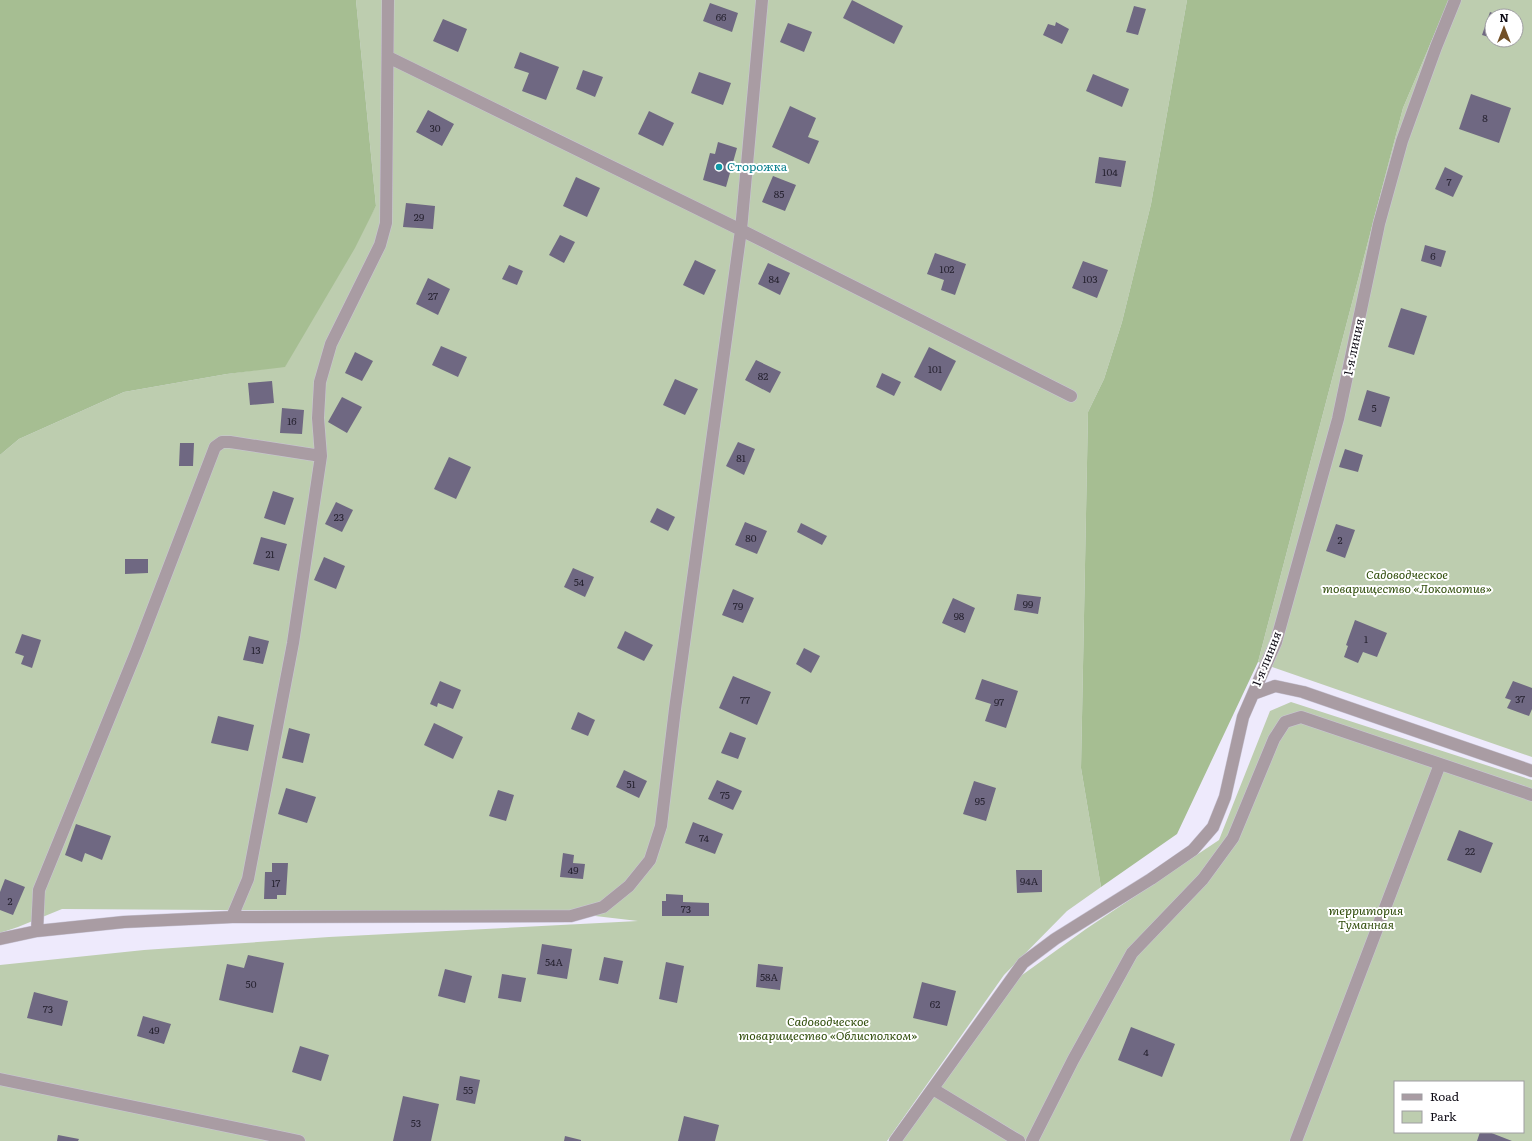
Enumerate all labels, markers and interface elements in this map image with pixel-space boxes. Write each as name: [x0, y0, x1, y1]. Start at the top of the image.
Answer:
north arrow: [1484, 8, 1524, 48]
house number: 66: [716, 9, 727, 24]
text: N: [1499, 9, 1509, 25]
house number: 8: [1482, 110, 1488, 125]
house number: 30: [429, 120, 441, 135]
place label: Сторожка: [727, 157, 788, 175]
marker: Сторожка: [714, 162, 724, 172]
house number: 104: [1102, 164, 1118, 179]
house number: 7: [1446, 174, 1452, 189]
house number: 85: [774, 186, 784, 201]
house number: 29: [414, 209, 424, 224]
house number: 6: [1430, 248, 1436, 263]
house number: 102: [940, 261, 954, 276]
house number: 84: [768, 271, 780, 286]
house number: 103: [1082, 271, 1098, 286]
house number: 27: [428, 288, 438, 303]
street label: 1-я линия: [1338, 317, 1368, 377]
house number: 101: [928, 361, 942, 376]
house number: 82: [758, 368, 768, 383]
house number: 5: [1371, 400, 1377, 415]
house number: 16: [287, 413, 297, 428]
house number: 81: [736, 450, 746, 465]
house number: 23: [334, 509, 344, 524]
house number: 80: [745, 530, 757, 545]
house number: 2: [1337, 532, 1343, 547]
house number: 21: [265, 546, 275, 561]
park label: Садоводческое товарищество «Локомотив»: [1323, 565, 1491, 597]
house number: 54: [574, 574, 585, 589]
house number: 99: [1023, 596, 1033, 611]
house number: 79: [733, 598, 743, 613]
house number: 98: [954, 608, 965, 623]
street label: 1-я линия: [1247, 628, 1285, 689]
house number: 1: [1364, 631, 1368, 646]
house number: 13: [251, 642, 261, 657]
house number: 37: [1515, 691, 1525, 706]
house number: 77: [740, 692, 750, 707]
house number: 97: [994, 694, 1004, 709]
house number: 51: [626, 776, 636, 791]
house number: 75: [720, 787, 730, 802]
house number: 95: [975, 793, 985, 808]
house number: 74: [699, 830, 709, 845]
house number: 22: [1465, 843, 1475, 858]
house number: 49: [568, 862, 578, 877]
house number: 94А: [1020, 873, 1039, 888]
house number: 17: [272, 875, 280, 890]
house number: 2: [7, 893, 13, 908]
house number: 73: [681, 901, 691, 916]
park label: территория Туманная: [1329, 901, 1404, 933]
house number: 54А: [545, 954, 564, 969]
house number: 58А: [760, 969, 779, 984]
house number: 50: [246, 976, 257, 991]
house number: 62: [930, 996, 940, 1011]
house number: 73: [43, 1001, 53, 1016]
park label: Садоводческое товарищество «Облисполком»: [739, 1012, 917, 1044]
house number: 49: [149, 1022, 159, 1037]
house number: 4: [1143, 1044, 1149, 1059]
legend: [1394, 1081, 1524, 1133]
house number: 55: [463, 1082, 473, 1097]
text: Road: [1430, 1087, 1460, 1105]
text: Park: [1430, 1107, 1457, 1125]
house number: 53: [411, 1115, 421, 1130]

